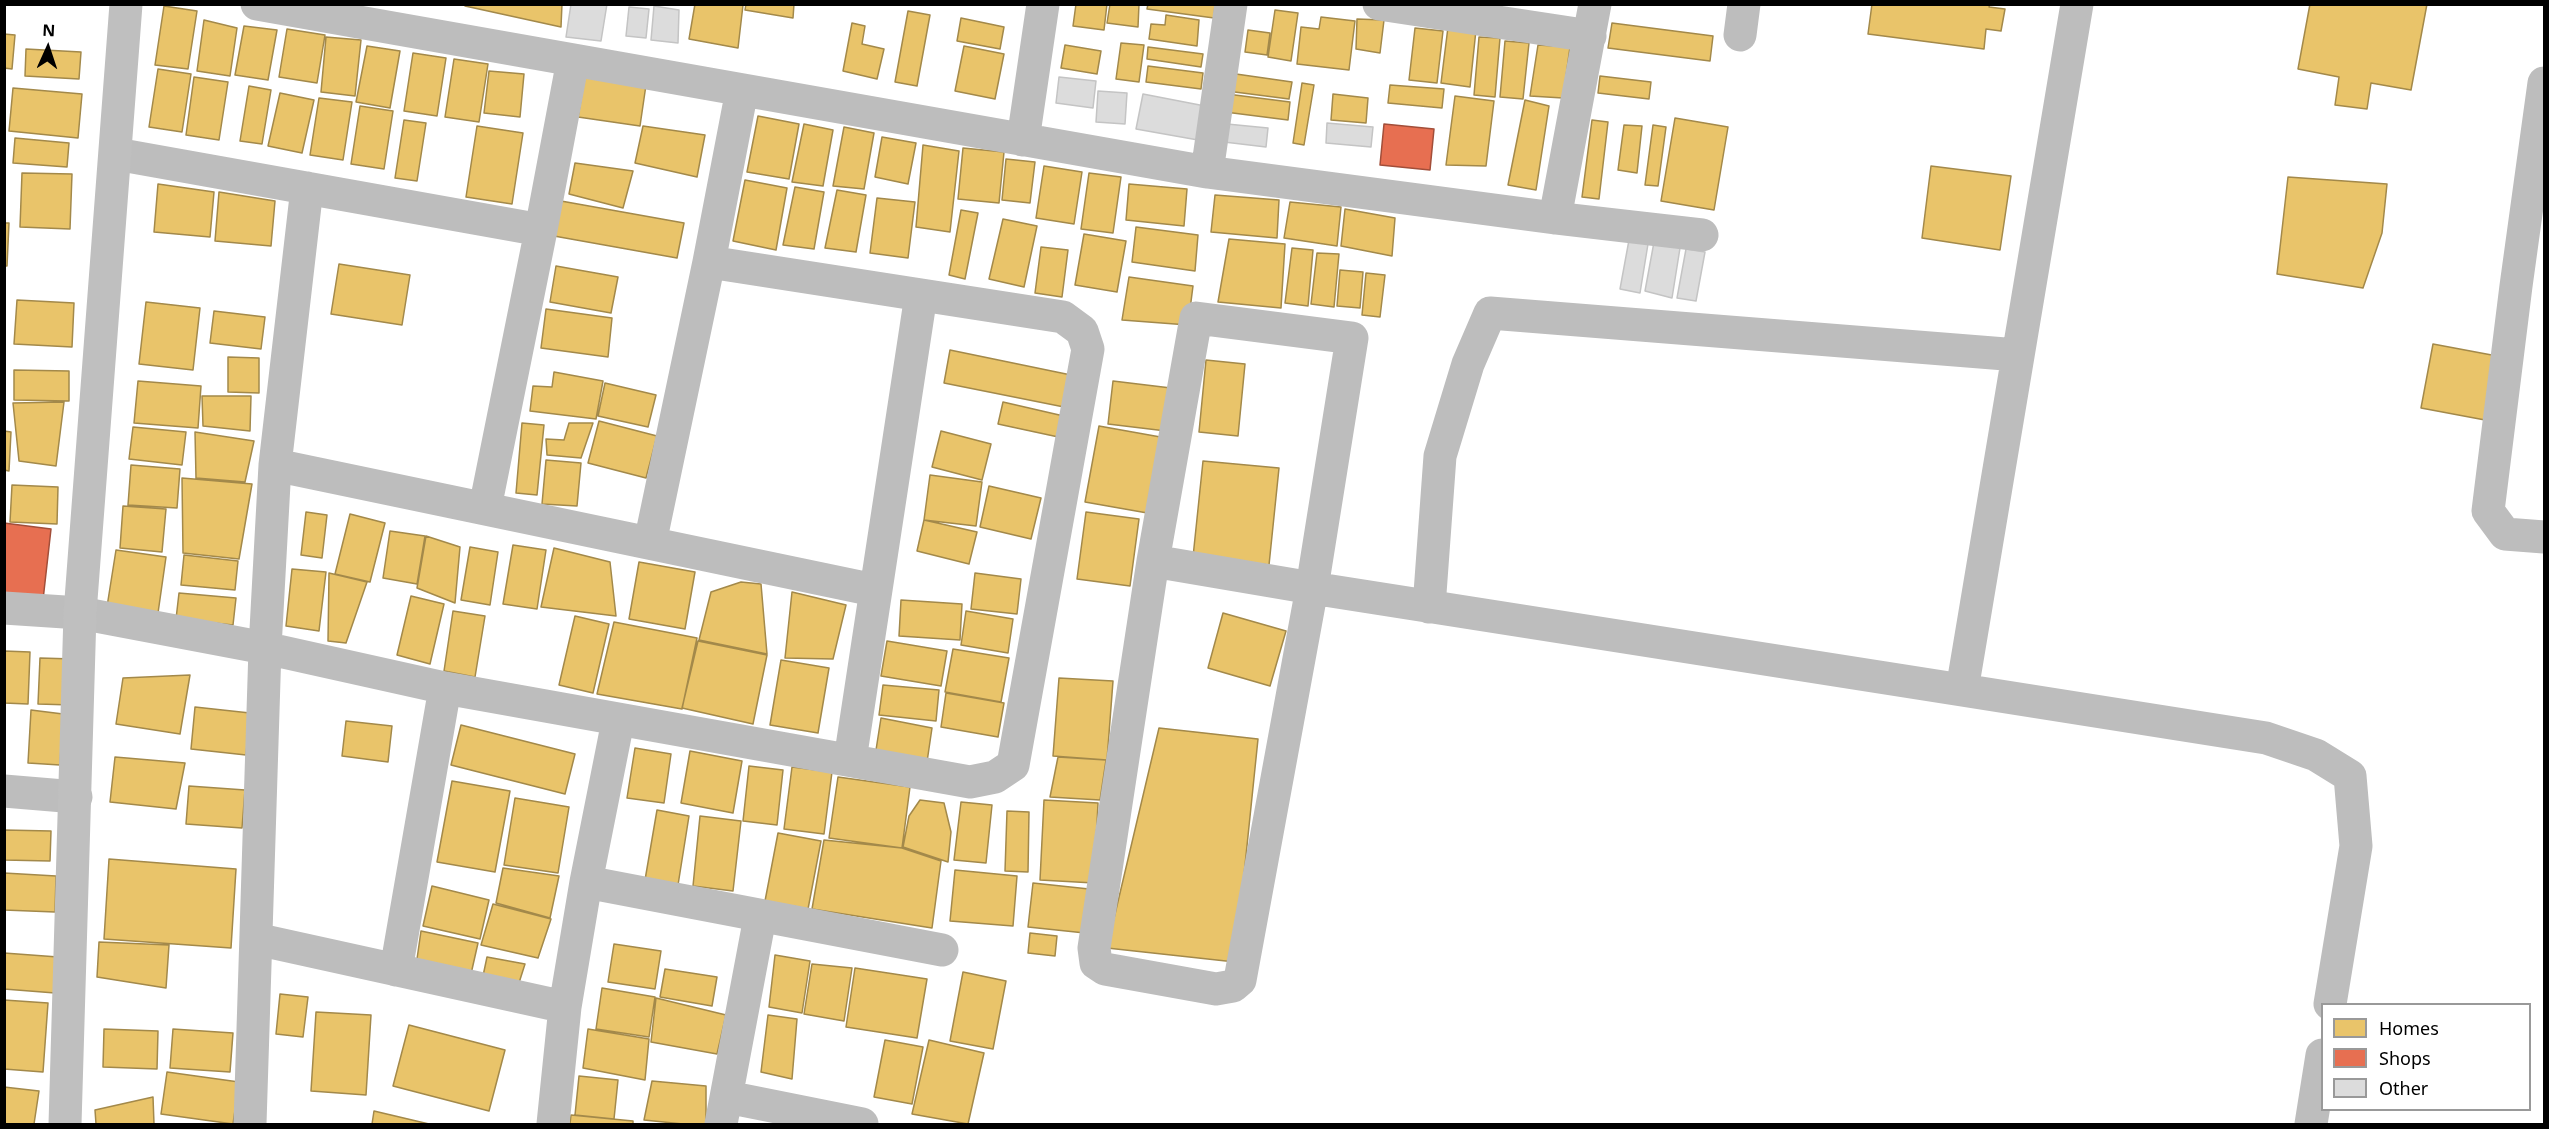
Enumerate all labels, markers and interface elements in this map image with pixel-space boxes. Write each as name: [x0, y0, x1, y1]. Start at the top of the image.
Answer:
north arrow: [18, 18, 78, 78]
text: N: [42, 19, 56, 41]
legend: [2321, 1003, 2531, 1111]
text: Homes: [2379, 1016, 2439, 1040]
text: Shops: [2379, 1046, 2431, 1070]
text: Other: [2379, 1076, 2428, 1100]

